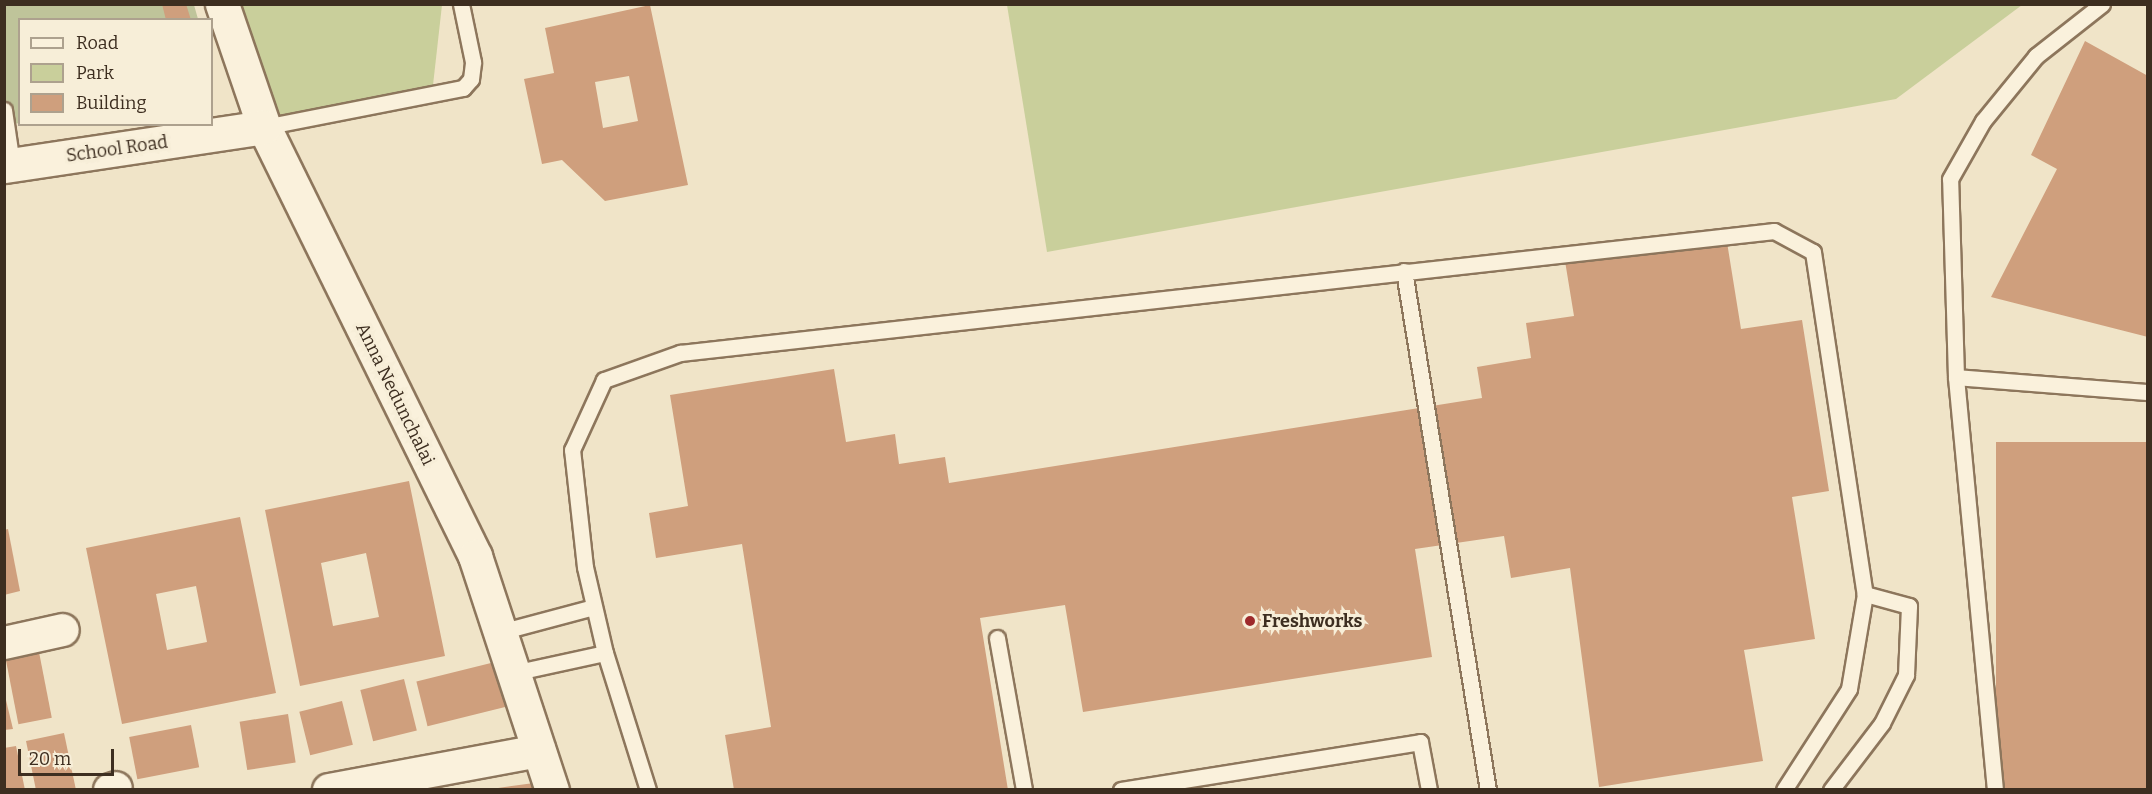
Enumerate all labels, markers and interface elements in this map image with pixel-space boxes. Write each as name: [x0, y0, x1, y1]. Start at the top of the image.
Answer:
legend: [18, 18, 213, 126]
text: Road: [76, 32, 118, 54]
text: Park: [76, 62, 114, 84]
text: Building: [76, 92, 147, 114]
street label: School Road: [65, 131, 169, 167]
street label: Anna Nedunchalai: [351, 319, 439, 469]
place label: Freshworks: [1262, 610, 1362, 632]
marker: Freshworks: [1243, 614, 1257, 628]
scale bar: [21, 737, 117, 775]
text: 20 m: [29, 748, 71, 770]

